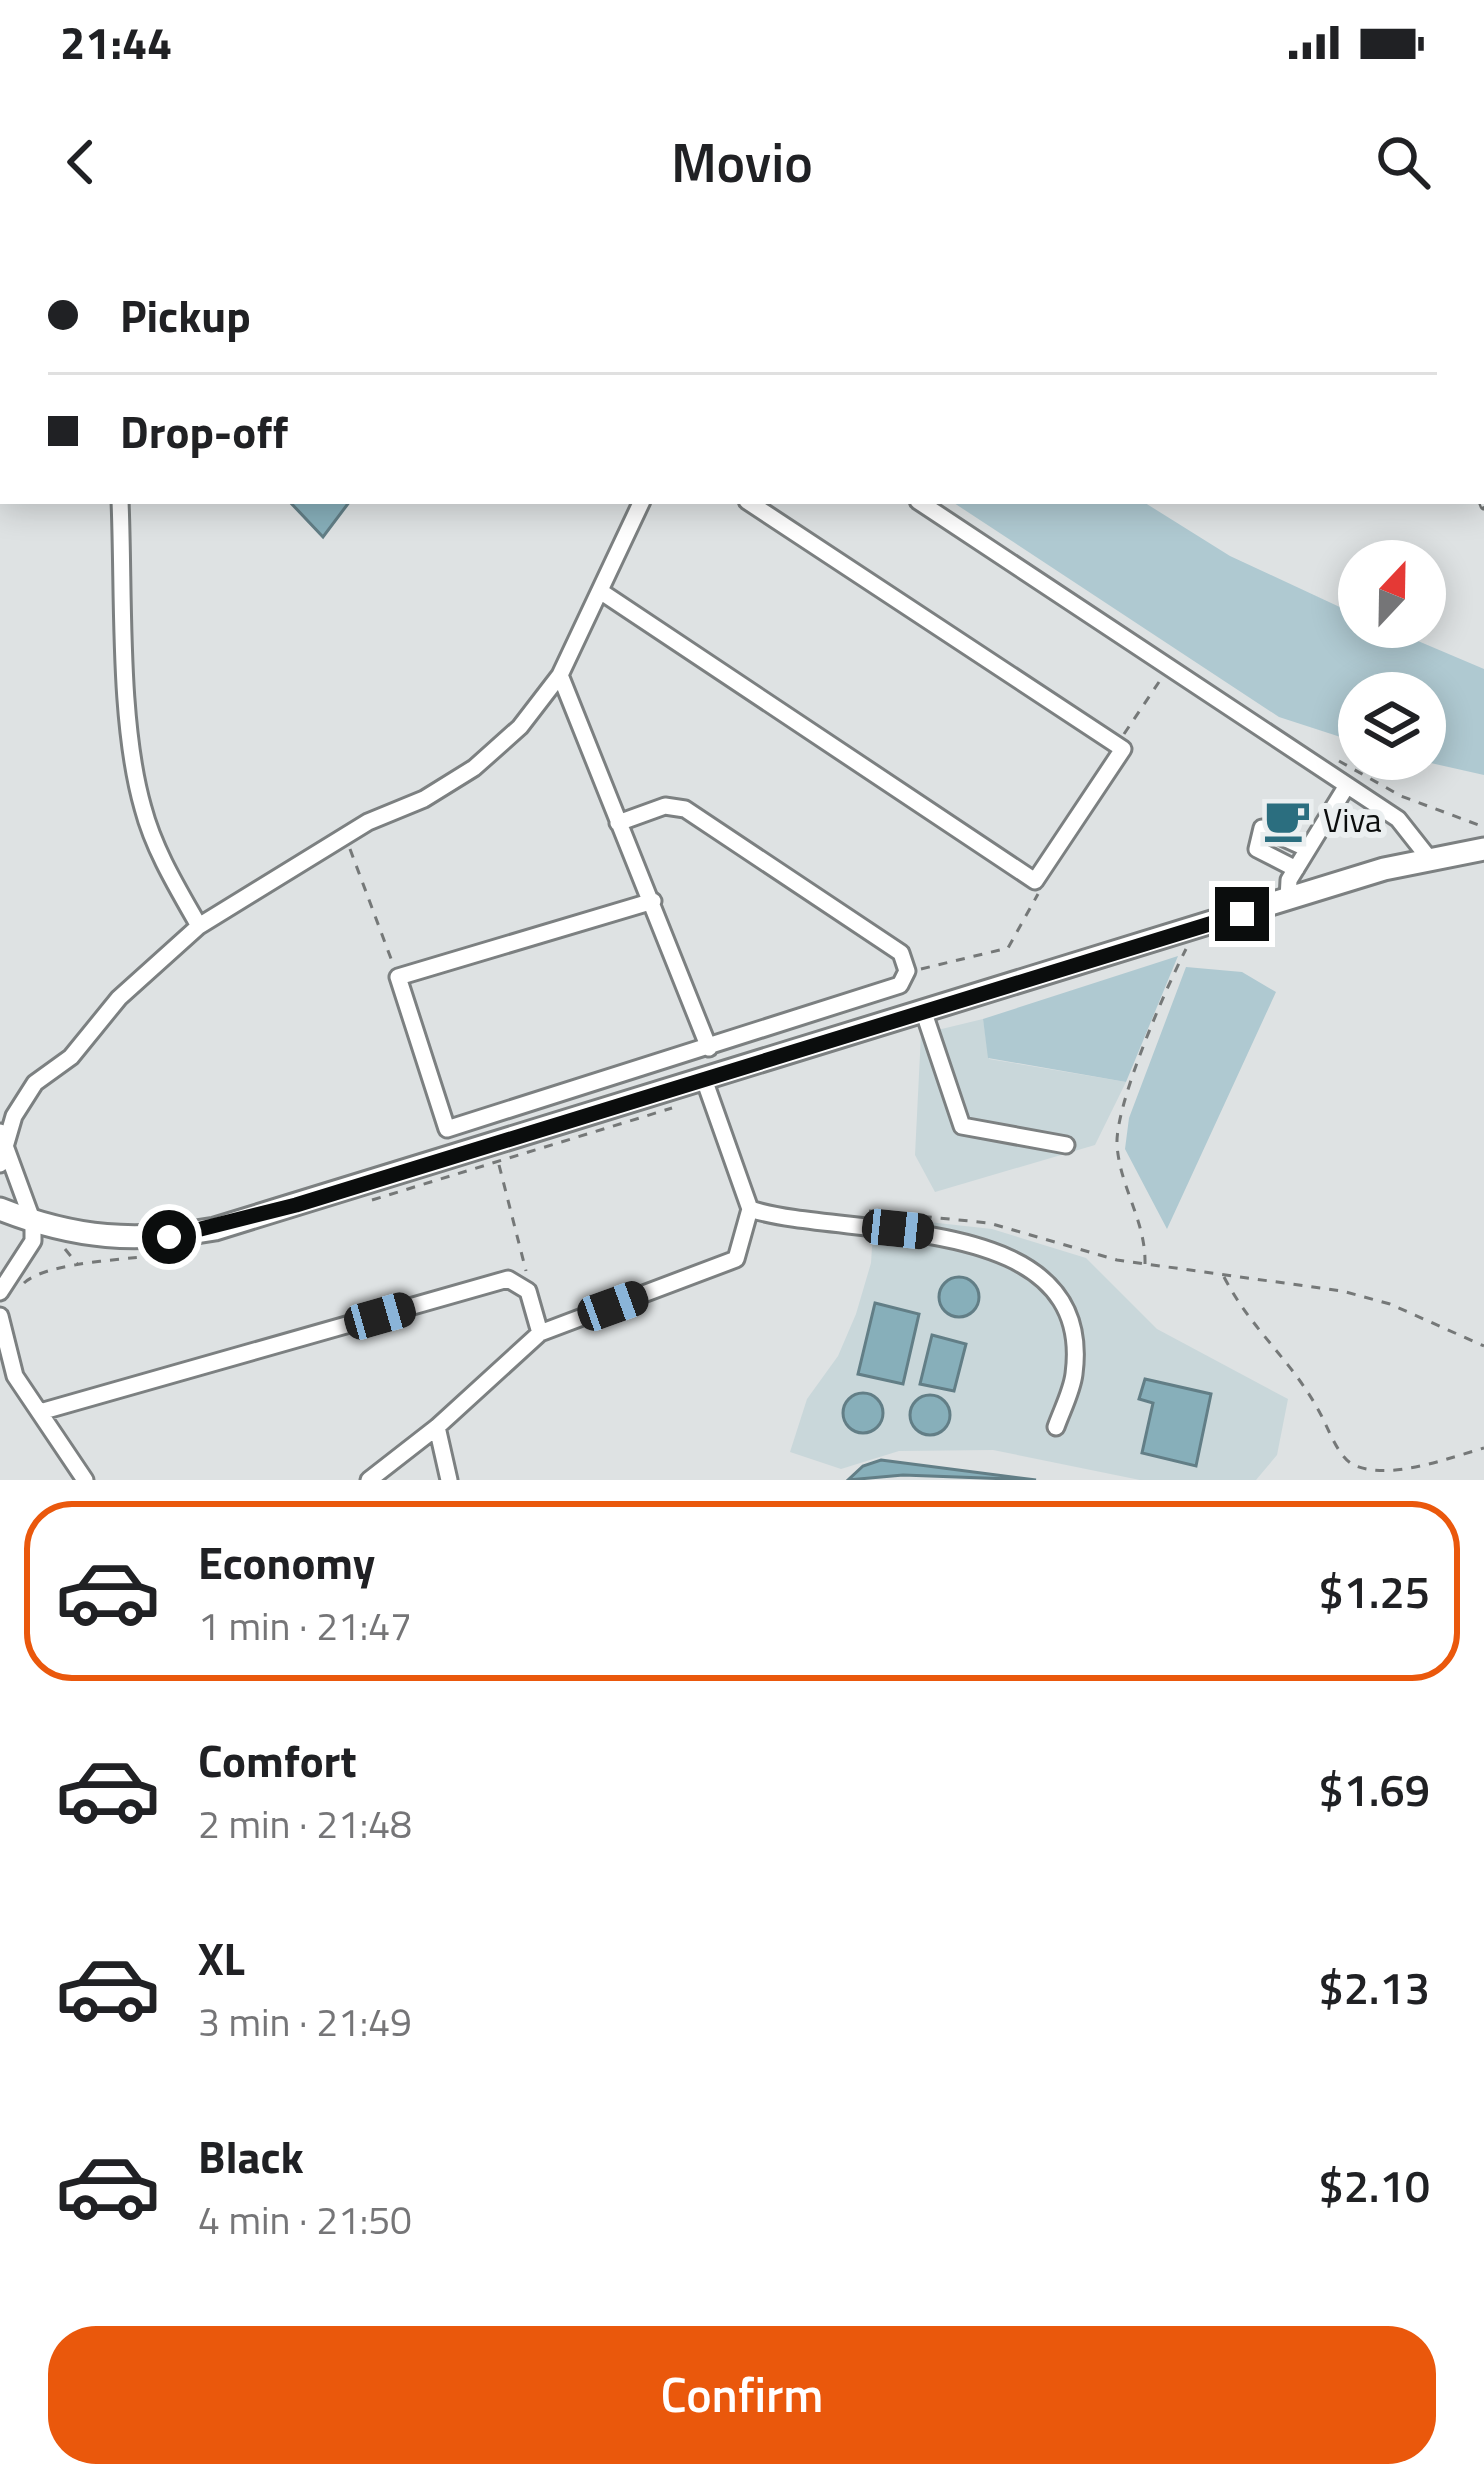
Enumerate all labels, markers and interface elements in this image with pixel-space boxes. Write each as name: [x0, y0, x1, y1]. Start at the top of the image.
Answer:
text: 21:44: [60, 8, 172, 76]
text: Movio: [671, 121, 813, 203]
icon: back: [48, 129, 114, 195]
icon: search: [1370, 129, 1436, 195]
text: Pickup: [120, 281, 251, 349]
text: Drop-off: [120, 397, 288, 465]
north arrow: [1338, 540, 1446, 648]
map controls: [1338, 540, 1446, 780]
button: layers: [1338, 672, 1446, 780]
cafe icon: Viva: [1262, 795, 1312, 845]
place label: Viva: [1323, 795, 1382, 845]
route end: [1215, 887, 1269, 941]
car: [860, 1207, 936, 1251]
route start: [142, 1210, 196, 1264]
car: [573, 1277, 653, 1335]
car: [340, 1289, 420, 1343]
text: Economy: [198, 1528, 375, 1596]
icon: car: [54, 1537, 162, 1645]
text: $1.25: [1318, 1557, 1430, 1625]
text: 1 min · 21:47: [198, 1596, 412, 1655]
text: Comfort: [198, 1726, 357, 1794]
icon: car: [54, 1735, 162, 1843]
text: $1.69: [1318, 1755, 1430, 1823]
text: 2 min · 21:48: [198, 1794, 412, 1853]
text: XL: [198, 1924, 245, 1992]
icon: car: [54, 1933, 162, 2041]
text: $2.13: [1318, 1953, 1430, 2021]
text: 3 min · 21:49: [198, 1992, 412, 2051]
text: Black: [198, 2122, 304, 2190]
icon: car: [54, 2131, 162, 2239]
text: $2.10: [1318, 2151, 1430, 2219]
text: 4 min · 21:50: [198, 2190, 412, 2249]
button: Confirm: [48, 2326, 1436, 2464]

